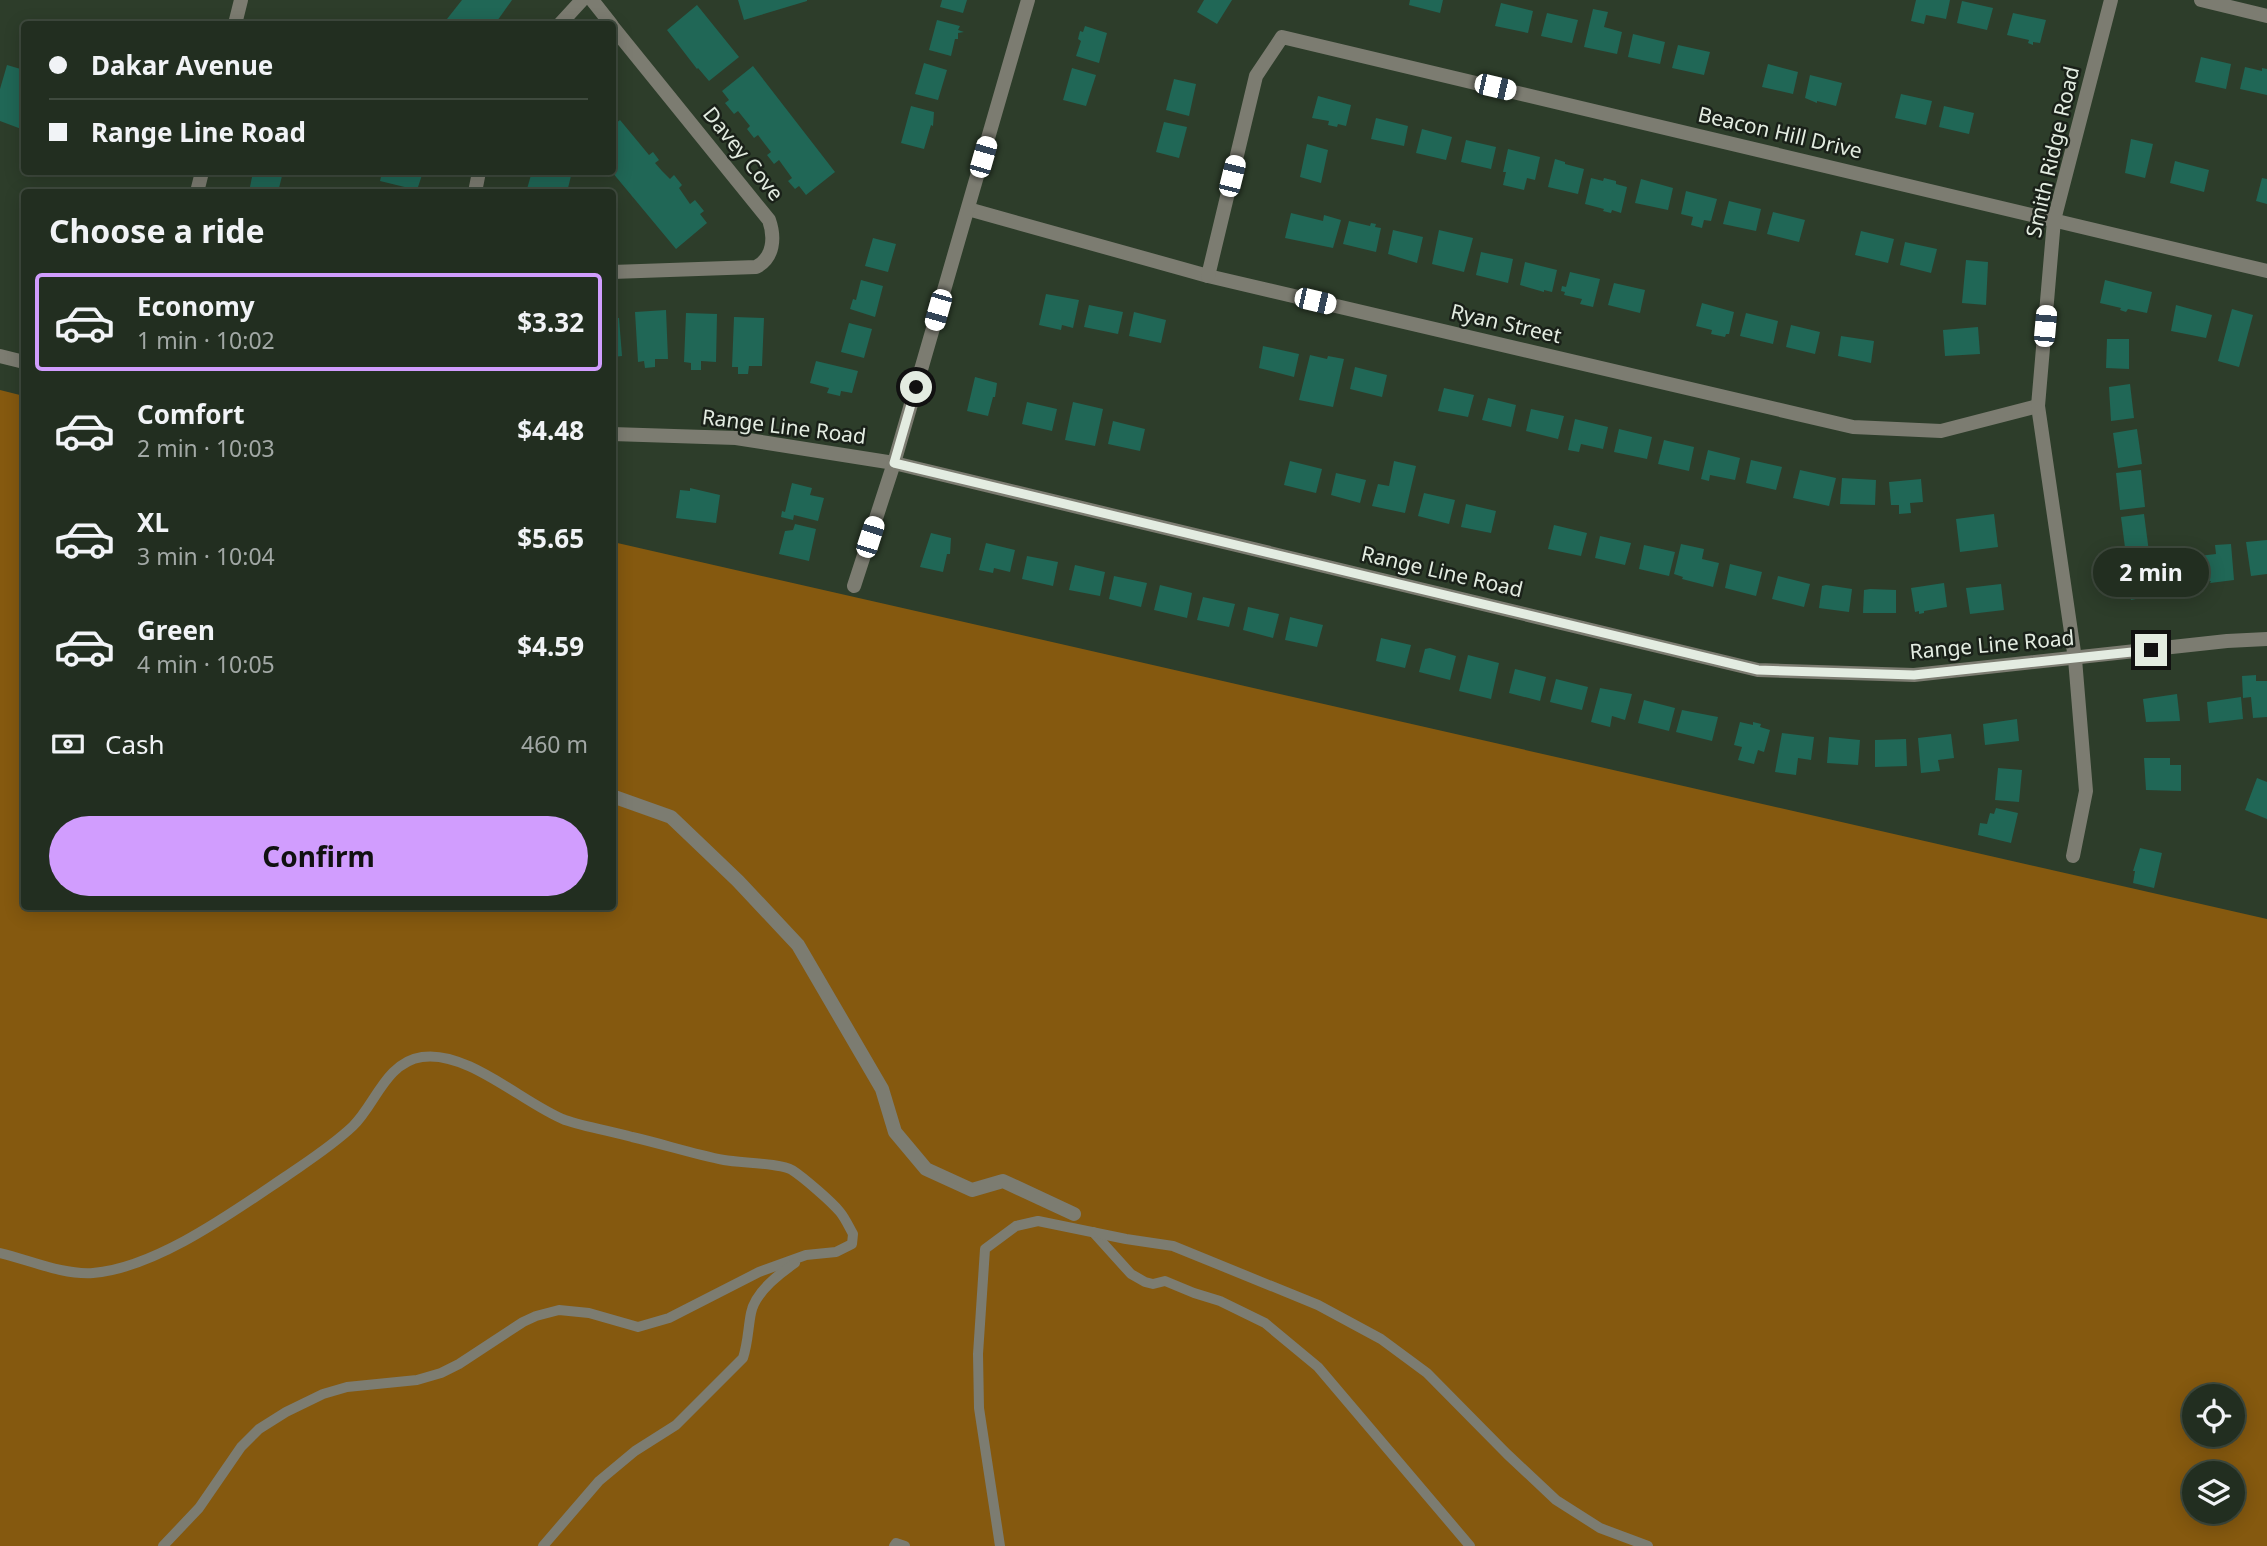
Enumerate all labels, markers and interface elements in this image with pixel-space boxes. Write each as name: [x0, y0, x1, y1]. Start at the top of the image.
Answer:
text: Dakar Avenue: [91, 47, 273, 83]
street label: Smith Ridge Road: [2019, 64, 2085, 240]
car: [1473, 72, 1518, 102]
street label: Davey Cove: [697, 100, 790, 206]
street label: Beacon Hill Drive: [1695, 100, 1865, 165]
text: Range Line Road: [91, 114, 306, 150]
car: [968, 134, 999, 180]
car: [1217, 153, 1248, 199]
text: Choose a ride: [49, 209, 265, 252]
car: [1293, 286, 1338, 316]
car: [923, 287, 954, 333]
text: Economy: [137, 288, 255, 324]
icon: car: [53, 291, 116, 354]
street label: Ryan Street: [1448, 297, 1565, 349]
text: $3.32: [517, 304, 584, 340]
car: [2033, 304, 2058, 348]
text: 1 min · 10:02: [137, 324, 275, 356]
route start: [900, 371, 932, 403]
text: Comfort: [137, 396, 245, 432]
icon: car: [53, 399, 116, 462]
street label: Range Line Road: [700, 402, 868, 450]
text: $4.48: [517, 412, 584, 448]
text: 2 min · 10:03: [137, 432, 275, 464]
text: XL: [137, 504, 169, 540]
icon: car: [53, 507, 116, 570]
car: [854, 514, 887, 560]
text: $5.65: [517, 520, 584, 556]
street label: Range Line Road: [1359, 539, 1526, 603]
text: 3 min · 10:04: [137, 540, 275, 572]
callout: 2 min: [2093, 548, 2209, 598]
text: 2 min: [2119, 556, 2183, 588]
text: Green: [137, 612, 215, 648]
icon: car: [53, 615, 116, 678]
street label: Range Line Road: [1908, 623, 2075, 665]
text: $4.59: [517, 628, 584, 664]
route end: [2135, 634, 2167, 666]
text: 4 min · 10:05: [137, 648, 275, 680]
icon: cash: [49, 725, 87, 763]
text: Cash: [105, 726, 165, 762]
text: 460 m: [521, 728, 588, 760]
button: Confirm: [49, 816, 588, 896]
map controls: [2182, 1384, 2245, 1524]
button: locate: [2182, 1384, 2245, 1447]
button: layers: [2182, 1461, 2245, 1524]

